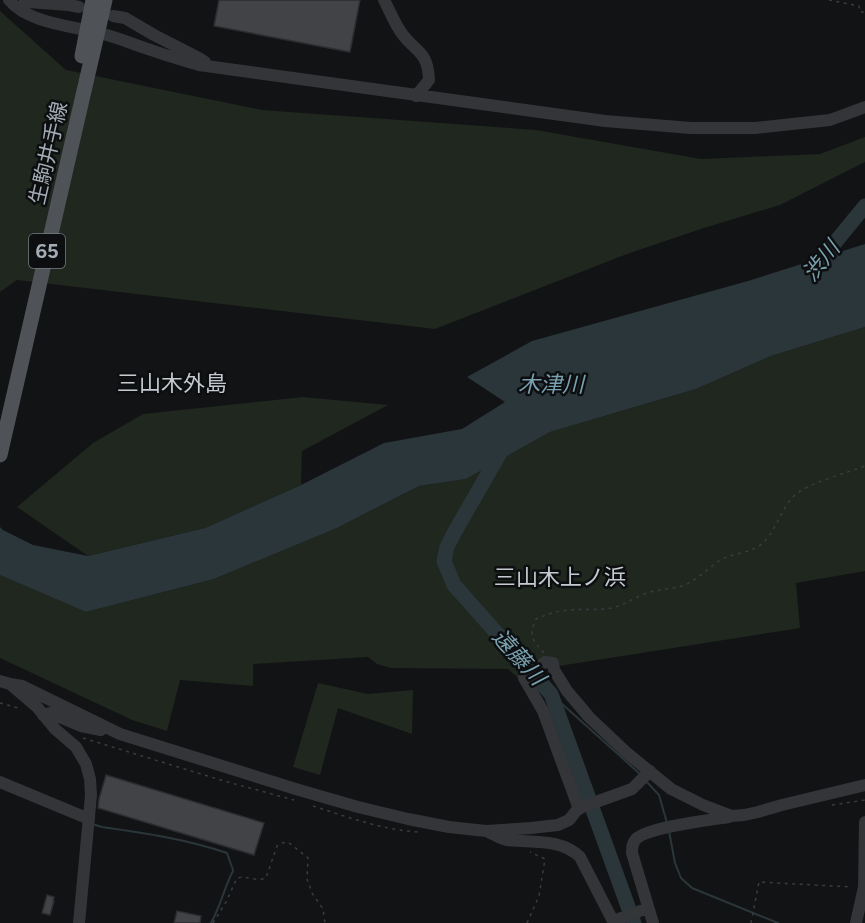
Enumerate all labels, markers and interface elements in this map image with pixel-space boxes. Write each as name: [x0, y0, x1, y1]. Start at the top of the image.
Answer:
street label: 生駒井手線: [24, 99, 72, 207]
road number: 65: [29, 234, 65, 268]
water label: 渋川: [797, 234, 847, 287]
district label: 三山木外島: [117, 370, 227, 397]
water label: 木津川: [518, 371, 586, 398]
district label: 三山木上ノ浜: [494, 564, 626, 591]
water label: 遠藤川: [487, 623, 552, 692]

